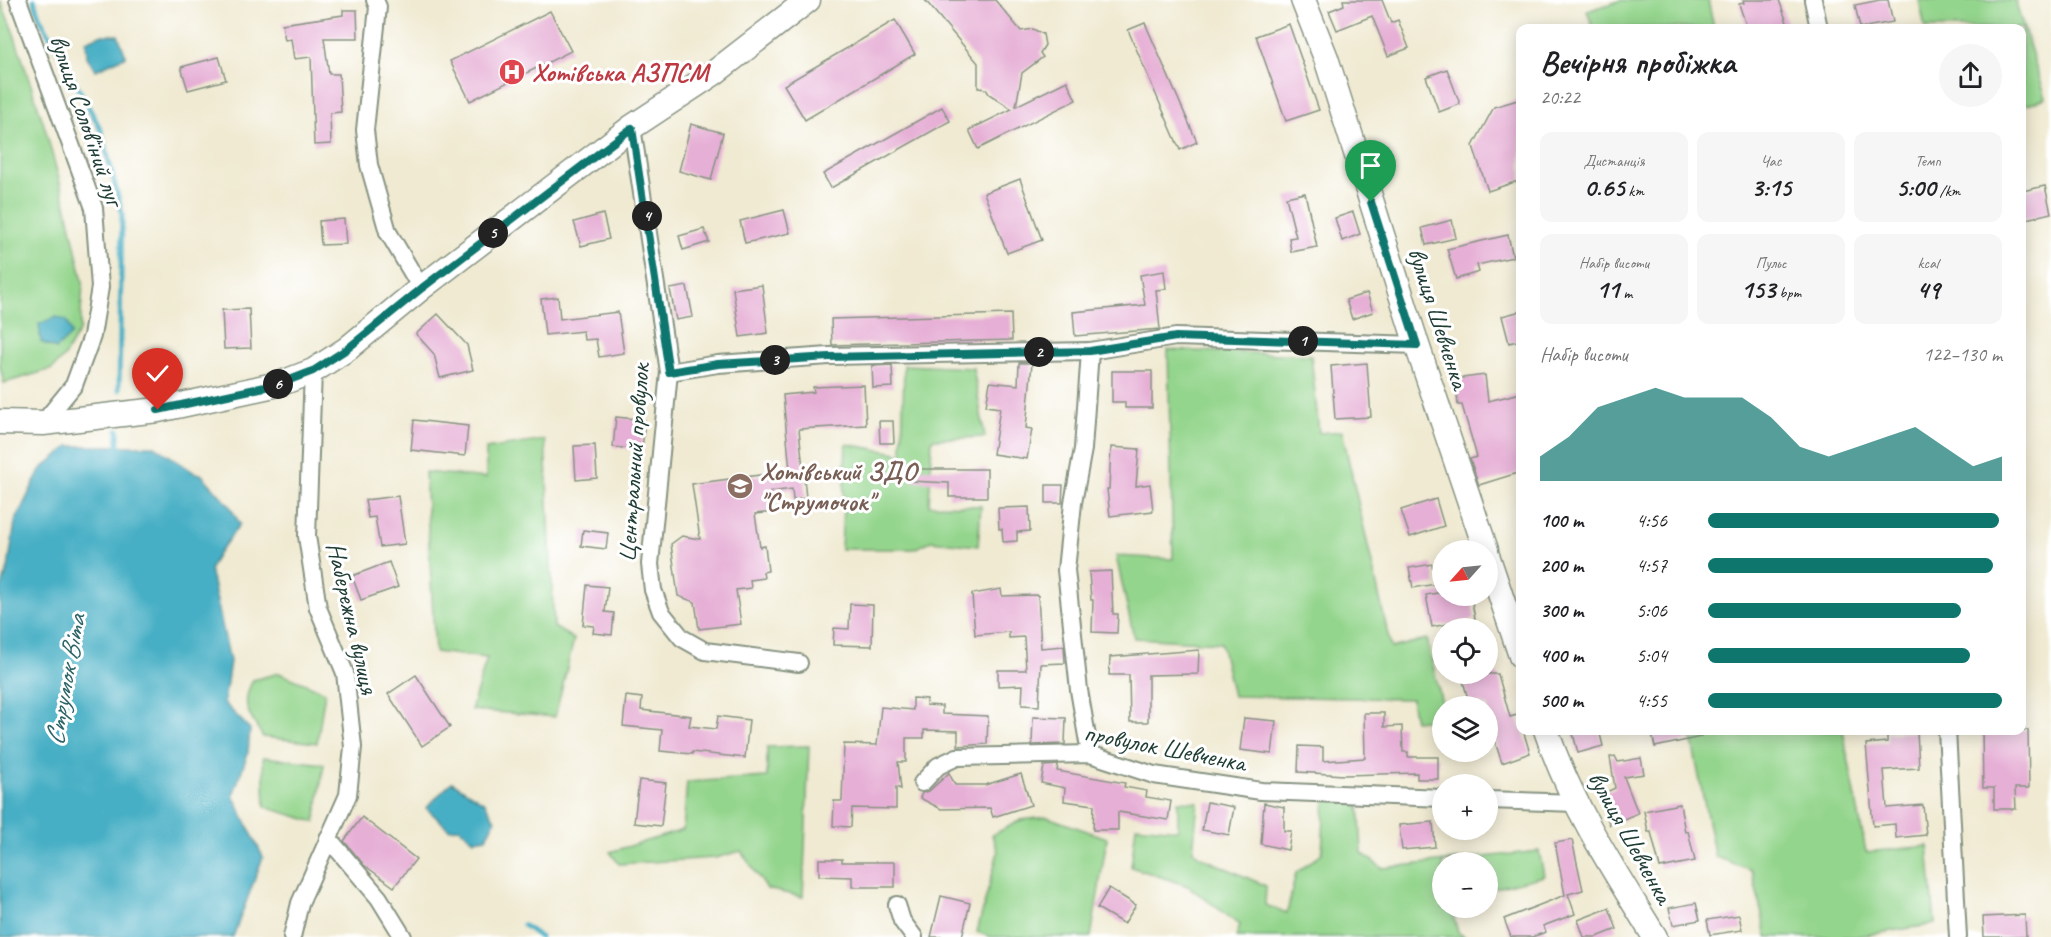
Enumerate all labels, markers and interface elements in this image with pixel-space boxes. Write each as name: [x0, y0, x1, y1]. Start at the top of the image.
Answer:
street label: вулиця Солов'їний луг: [42, 30, 132, 213]
text: Вечірня пробіжка: [1540, 41, 1735, 83]
button: share: [1939, 44, 2002, 107]
place label: Хотівська АЗПСМ: [532, 56, 711, 89]
hospital icon: Хотівська АЗПСМ: [497, 57, 527, 87]
text: 20:22: [1540, 85, 1580, 110]
pin: [1345, 140, 1396, 202]
icon: arrive: [1354, 149, 1387, 182]
text: Дистанція: [1583, 151, 1645, 171]
text: Час: [1760, 151, 1782, 171]
text: Темп: [1915, 151, 1941, 171]
text: 0.65: [1584, 171, 1624, 204]
text: 3:15: [1751, 171, 1791, 204]
text: 5:00: [1896, 171, 1936, 204]
text: km: [1624, 181, 1644, 201]
text: /km: [1936, 181, 1960, 201]
pin: 4: [632, 201, 662, 231]
text: 4: [643, 206, 651, 226]
pin: 5: [478, 218, 508, 248]
text: 5: [490, 223, 496, 243]
street label: вулиця Шевченка: [1400, 243, 1478, 395]
text: Набір висоти: [1579, 253, 1649, 273]
text: Пульс: [1756, 253, 1786, 273]
text: kcal: [1917, 253, 1939, 273]
text: 11: [1596, 273, 1619, 306]
text: 153: [1741, 273, 1775, 306]
text: 49: [1916, 273, 1940, 306]
text: m: [1619, 283, 1632, 303]
text: bpm: [1775, 283, 1801, 303]
pin: 1: [1288, 326, 1318, 356]
text: 1: [1299, 331, 1307, 351]
pin: 2: [1024, 337, 1054, 367]
text: 2: [1035, 342, 1043, 362]
text: Набір висоти: [1540, 342, 1627, 367]
text: 122–130 m: [1923, 342, 2002, 367]
pin: 3: [760, 345, 790, 375]
pin: [132, 348, 183, 410]
text: 3: [771, 350, 779, 370]
icon: check: [141, 357, 174, 390]
street label: Центральний провулок: [610, 360, 657, 563]
pin: 6: [263, 369, 293, 399]
text: 6: [274, 374, 282, 394]
place label: Хотівський ЗДО "Струмочок": [760, 455, 920, 518]
school or university icon: Хотівський ЗДО "Струмочок": [725, 471, 755, 501]
text: 100 m: [1540, 508, 1583, 533]
text: 4:56: [1636, 508, 1667, 533]
street label: Набережна вулиця: [319, 539, 386, 699]
north arrow: [1432, 540, 1498, 606]
map controls: [1432, 540, 1498, 918]
text: 200 m: [1540, 553, 1583, 578]
text: 4:57: [1636, 553, 1667, 578]
text: 300 m: [1540, 598, 1583, 623]
text: 5:06: [1636, 598, 1667, 623]
water label: Струмок Віта: [37, 610, 94, 748]
button: locate: [1432, 618, 1498, 684]
text: 400 m: [1540, 643, 1583, 668]
text: 5:04: [1636, 643, 1667, 668]
text: 500 m: [1540, 688, 1583, 713]
text: 4:55: [1636, 688, 1667, 713]
button: layers: [1432, 696, 1498, 762]
street label: провулок Шевченка: [1081, 716, 1251, 780]
street label: вулиця Шевченка: [1581, 765, 1682, 912]
button: +: [1432, 774, 1498, 840]
button: −: [1432, 852, 1498, 918]

